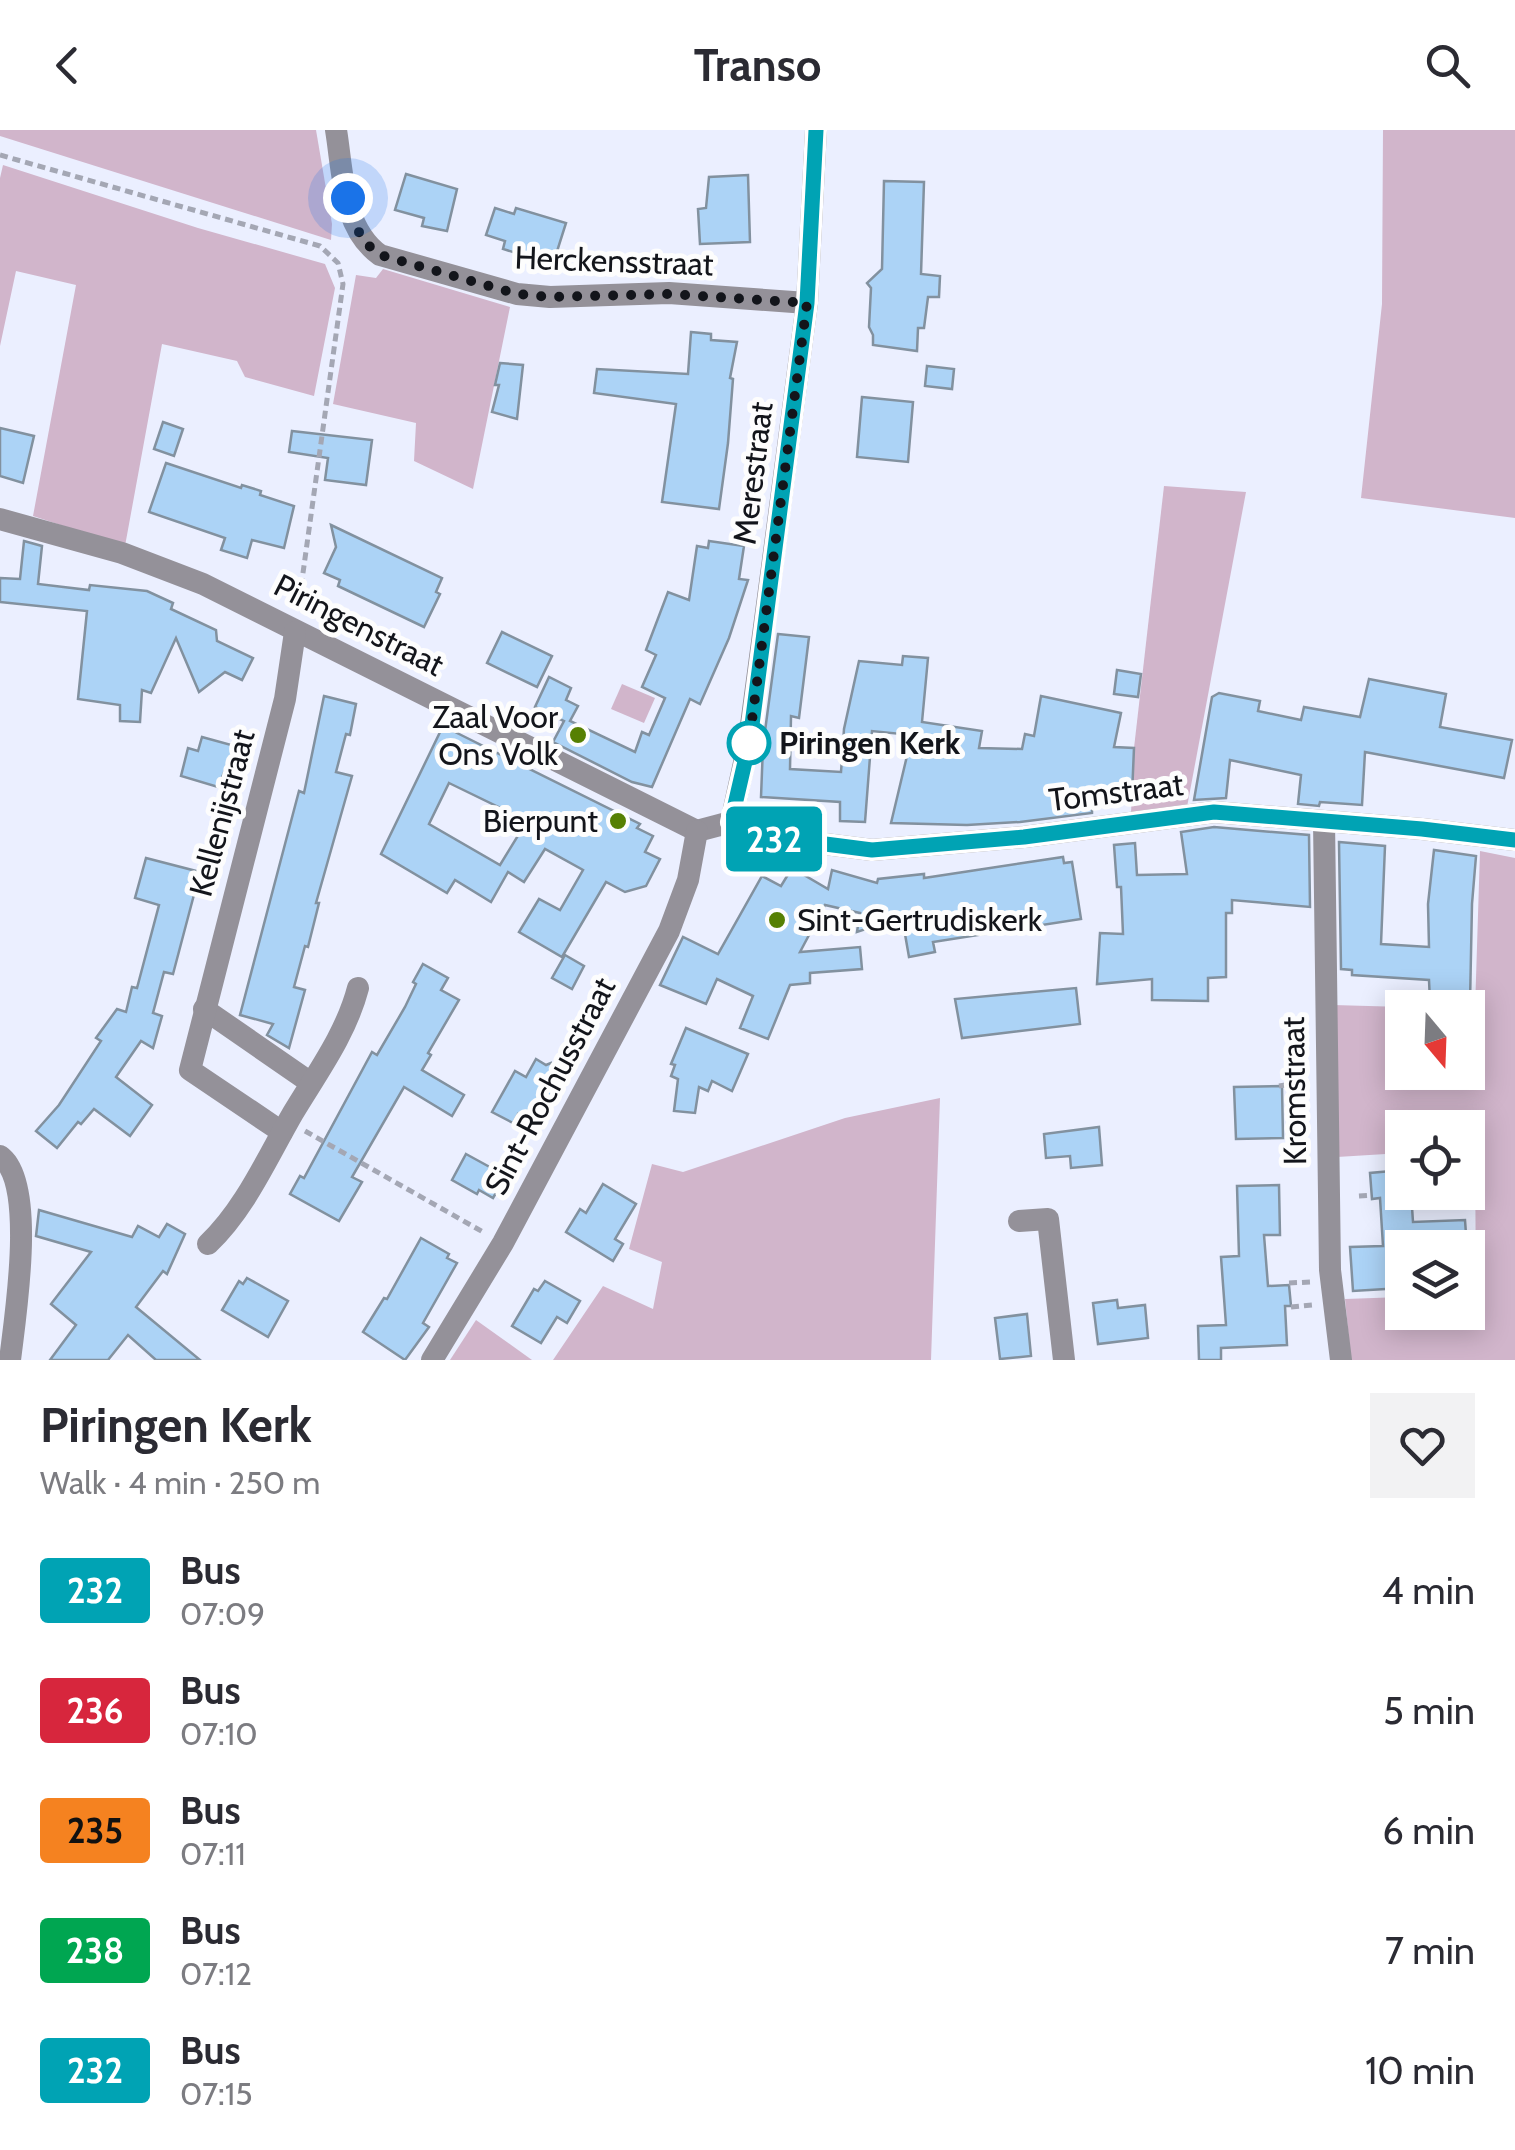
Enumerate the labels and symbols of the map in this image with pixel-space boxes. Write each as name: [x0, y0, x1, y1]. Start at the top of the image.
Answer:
your location: [323, 173, 373, 223]
street label: Herckensstraat: [514, 238, 714, 283]
street label: Merestraat: [724, 399, 781, 546]
street label: Piringenstraat: [268, 565, 451, 684]
place label: Zaal Voor Ons Volk: [432, 697, 559, 773]
marker: Piringen Kerk: [728, 722, 770, 764]
place label: Piringen Kerk: [779, 723, 961, 762]
marker: Zaal Voor Ons Volk: [567, 724, 589, 746]
street label: Kellenijstraat: [181, 725, 263, 901]
street label: Tomstraat: [1046, 764, 1186, 819]
place label: Bierpunt: [483, 801, 598, 840]
line badge: 232: [716, 806, 832, 872]
marker: Bierpunt: [607, 810, 629, 832]
place label: Sint-Gertrudiskerk: [797, 900, 1043, 939]
marker: Sint-Gertrudiskerk: [766, 909, 788, 931]
street label: Sint-Rochusstraat: [476, 970, 623, 1201]
north arrow: [1385, 990, 1485, 1090]
street label: Kromstraat: [1273, 1016, 1314, 1166]

